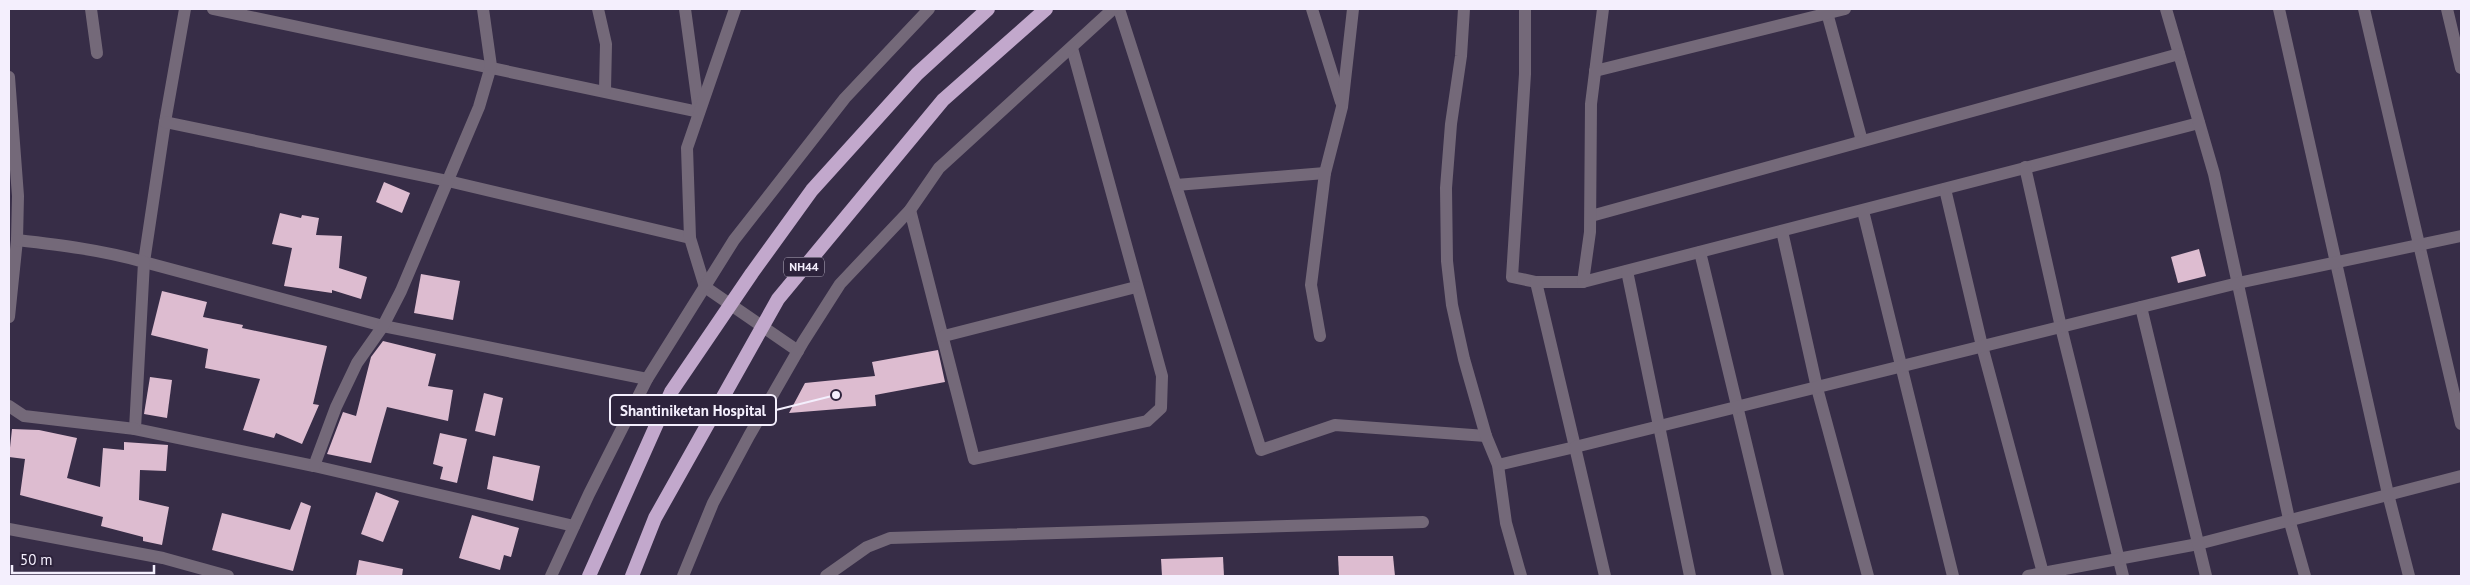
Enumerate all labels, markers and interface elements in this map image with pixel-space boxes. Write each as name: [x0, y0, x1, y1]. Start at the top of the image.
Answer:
road number: NH44: [784, 258, 824, 276]
callout: Shantiniketan Hospital: [610, 395, 776, 425]
text: Shantiniketan Hospital: [620, 401, 767, 420]
scale bar: [12, 542, 155, 574]
text: 50 m: [20, 550, 53, 569]

